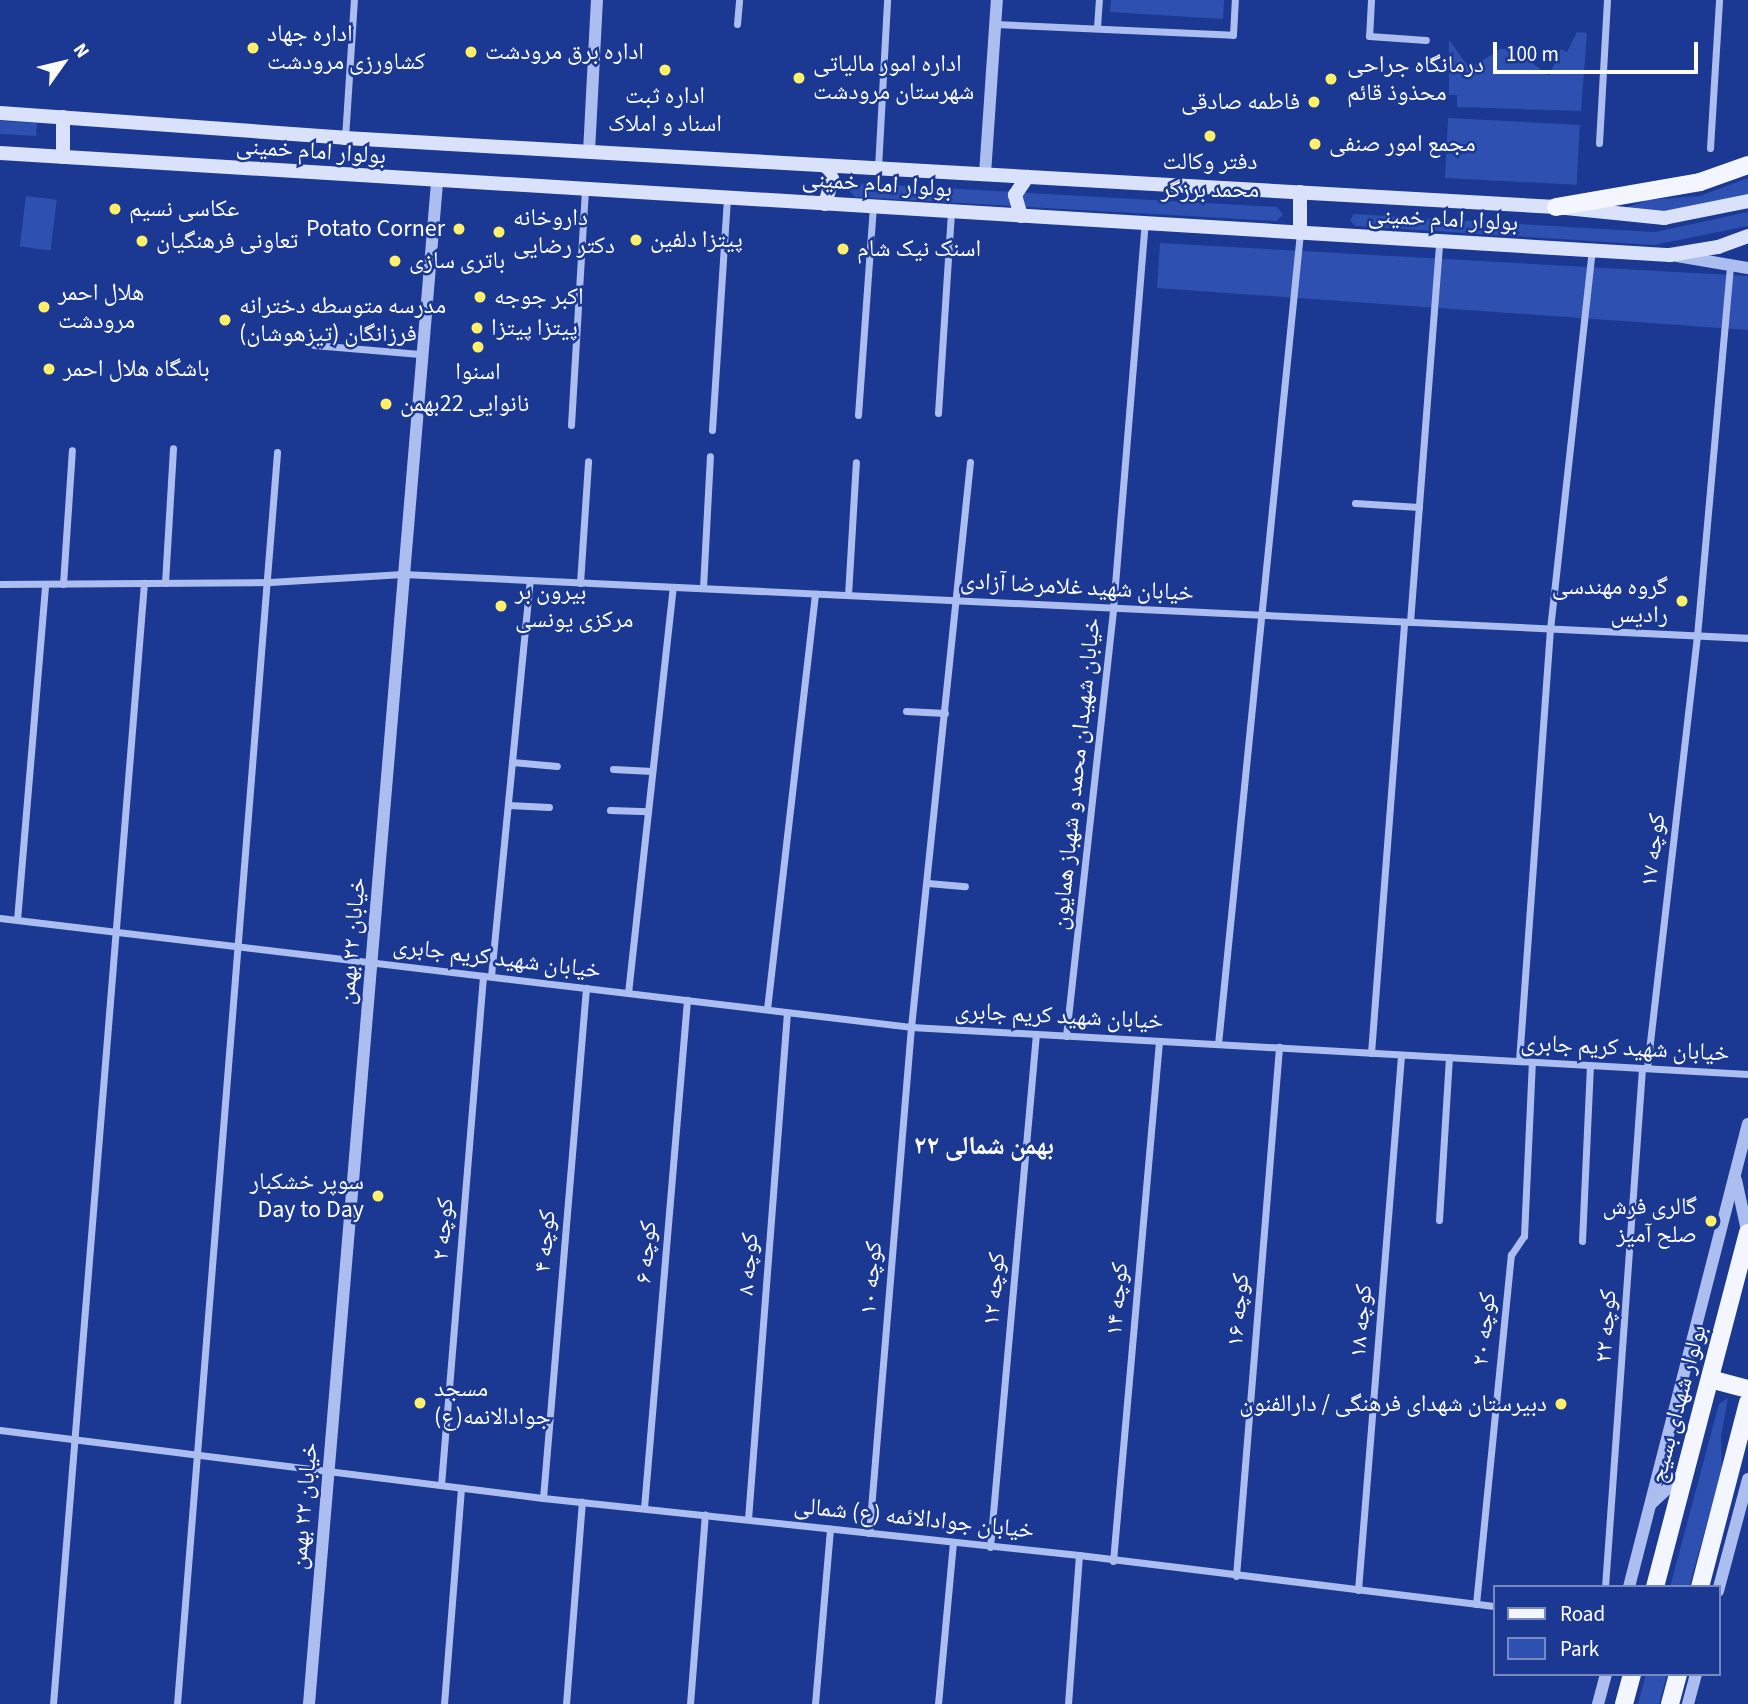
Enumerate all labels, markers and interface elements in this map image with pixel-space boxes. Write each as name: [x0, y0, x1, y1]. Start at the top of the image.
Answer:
place label: اداره جهاد کشاورزی مرودشت: [267, 20, 426, 76]
north arrow: [28, 28, 98, 98]
scale bar: [1496, 28, 1701, 72]
text: N: [66, 38, 96, 64]
place label: اداره برق مرودشت: [485, 38, 644, 66]
text: 100 m: [1506, 39, 1559, 69]
marker: اداره جهاد کشاورزی مرودشت: [245, 40, 261, 56]
marker: اداره برق مرودشت: [463, 44, 479, 60]
place label: اداره امور مالیاتی شهرستان مرودشت: [813, 50, 974, 106]
place label: درمانگاه جراحی محذوذ قائم: [1347, 51, 1484, 107]
marker: اداره ثبت اسناد و املاک: [657, 62, 673, 78]
marker: درمانگاه جراحی محذوذ قائم: [1321, 69, 1341, 89]
marker: اداره امور مالیاتی شهرستان مرودشت: [791, 70, 807, 86]
place label: اداره ثبت اسناد و املاک: [608, 82, 722, 138]
place label: فاطمه صادقی: [1181, 88, 1300, 116]
marker: فاطمه صادقی: [1306, 94, 1322, 110]
marker: دفتر وکالت محمد برزگر: [1202, 128, 1218, 144]
place label: مجمع امور صنفی: [1329, 130, 1476, 158]
street label: بولوار امام خمینی: [235, 131, 387, 171]
marker: مجمع امور صنفی: [1307, 136, 1323, 152]
place label: دفتر وکالت محمد برزگر: [1161, 148, 1259, 204]
street label: بولوار امام خمینی: [801, 164, 953, 204]
place label: عکاسی نسیم: [129, 195, 239, 223]
marker: عکاسی نسیم: [107, 201, 123, 217]
street label: بولوار امام خمینی: [1367, 201, 1519, 237]
place label: داروخانه دکتر رضایی: [513, 204, 615, 260]
place label: Potato Corner: [306, 215, 445, 243]
marker: Potato Corner: [451, 221, 467, 237]
marker: داروخانه دکتر رضایی: [491, 224, 507, 240]
place label: پیتزا دلفین: [650, 226, 743, 254]
place label: تعاونی فرهنگیان: [156, 227, 298, 255]
marker: پیتزا دلفین: [628, 232, 644, 248]
marker: تعاونی فرهنگیان: [134, 233, 150, 249]
place label: اسنک نیک شام: [857, 235, 981, 263]
marker: اسنک نیک شام: [835, 241, 851, 257]
place label: باتری سازی: [409, 247, 505, 275]
marker: باتری سازی: [387, 253, 403, 269]
place label: هلال احمر مرودشت: [58, 279, 144, 335]
place label: اکبر جوجه: [494, 283, 584, 311]
marker: اکبر جوجه: [472, 289, 488, 305]
place label: مدرسه متوسطه دخترانه فرزانگان (تیزهوشان): [239, 292, 446, 348]
marker: هلال احمر مرودشت: [36, 299, 52, 315]
marker: مدرسه متوسطه دخترانه فرزانگان (تیزهوشان): [217, 312, 233, 328]
place label: پیتزا پیتزا: [491, 314, 578, 342]
marker: پیتزا پیتزا: [469, 320, 485, 336]
marker: اسنوا: [470, 339, 486, 355]
place label: باشگاه هلال احمر: [63, 355, 210, 383]
place label: اسنوا: [455, 358, 501, 386]
marker: باشگاه هلال احمر: [41, 361, 57, 377]
place label: نانوایی 22بهمن: [400, 390, 529, 418]
marker: نانوایی 22بهمن: [378, 396, 394, 412]
street label: خیابان شهید غلامرضا آزادی: [959, 567, 1195, 607]
place label: گروه مهندسی رادیس: [1552, 573, 1668, 629]
place label: بیرون بر مرکزی یونسی: [515, 578, 633, 634]
marker: گروه مهندسی رادیس: [1674, 593, 1690, 609]
marker: بیرون بر مرکزی یونسی: [493, 598, 509, 614]
street label: خیابان شهیدان محمد و شهباز همایون: [1045, 616, 1107, 932]
street label: کوچه ۱۷: [1634, 812, 1672, 888]
street label: خیابان ۲۲ بهمن: [332, 876, 372, 1006]
street label: خیابان شهید کریم جابری: [391, 931, 603, 985]
street label: خیابان شهید کریم جابری: [954, 996, 1164, 1036]
street label: خیابان شهید کریم جابری: [1520, 1028, 1730, 1068]
district label: ۲۲ بهمن شمالی: [914, 1130, 1054, 1162]
place label: سوپر خشکبار Day to Day: [250, 1168, 364, 1224]
marker: سوپر خشکبار Day to Day: [370, 1188, 386, 1204]
place label: گالری فرش صلح آمیز: [1602, 1193, 1697, 1249]
street label: کوچه ۲: [426, 1196, 460, 1262]
street label: کوچه ۴: [528, 1208, 562, 1274]
marker: گالری فرش صلح آمیز: [1703, 1213, 1719, 1229]
street label: کوچه ۶: [629, 1219, 663, 1285]
street label: کوچه ۸: [731, 1232, 765, 1296]
street label: کوچه ۱۰: [853, 1240, 889, 1316]
street label: کوچه ۱۲: [976, 1251, 1012, 1327]
street label: کوچه ۱۴: [1099, 1261, 1135, 1337]
street label: کوچه ۱۶: [1220, 1272, 1256, 1348]
street label: کوچه ۱۸: [1343, 1283, 1379, 1359]
street label: کوچه ۲۲: [1589, 1288, 1623, 1364]
street label: کوچه ۲۰: [1466, 1291, 1502, 1367]
street label: بولوار شهدای بسیج: [1643, 1322, 1713, 1486]
place label: مسجد جوادالانمه(ع): [434, 1375, 551, 1431]
place label: دبیرستان شهدای فرهنگی / دارالفنون: [1239, 1390, 1547, 1418]
marker: مسجد جوادالانمه(ع): [412, 1395, 428, 1411]
marker: دبیرستان شهدای فرهنگی / دارالفنون: [1553, 1396, 1569, 1412]
street label: خیابان ۲۲ بهمن: [284, 1441, 324, 1571]
street label: خیابان جوادالائمه (ع) شمالی: [793, 1491, 1035, 1545]
legend: [1492, 1585, 1720, 1676]
text: Road: [1560, 1599, 1605, 1629]
text: Park: [1560, 1634, 1599, 1664]

